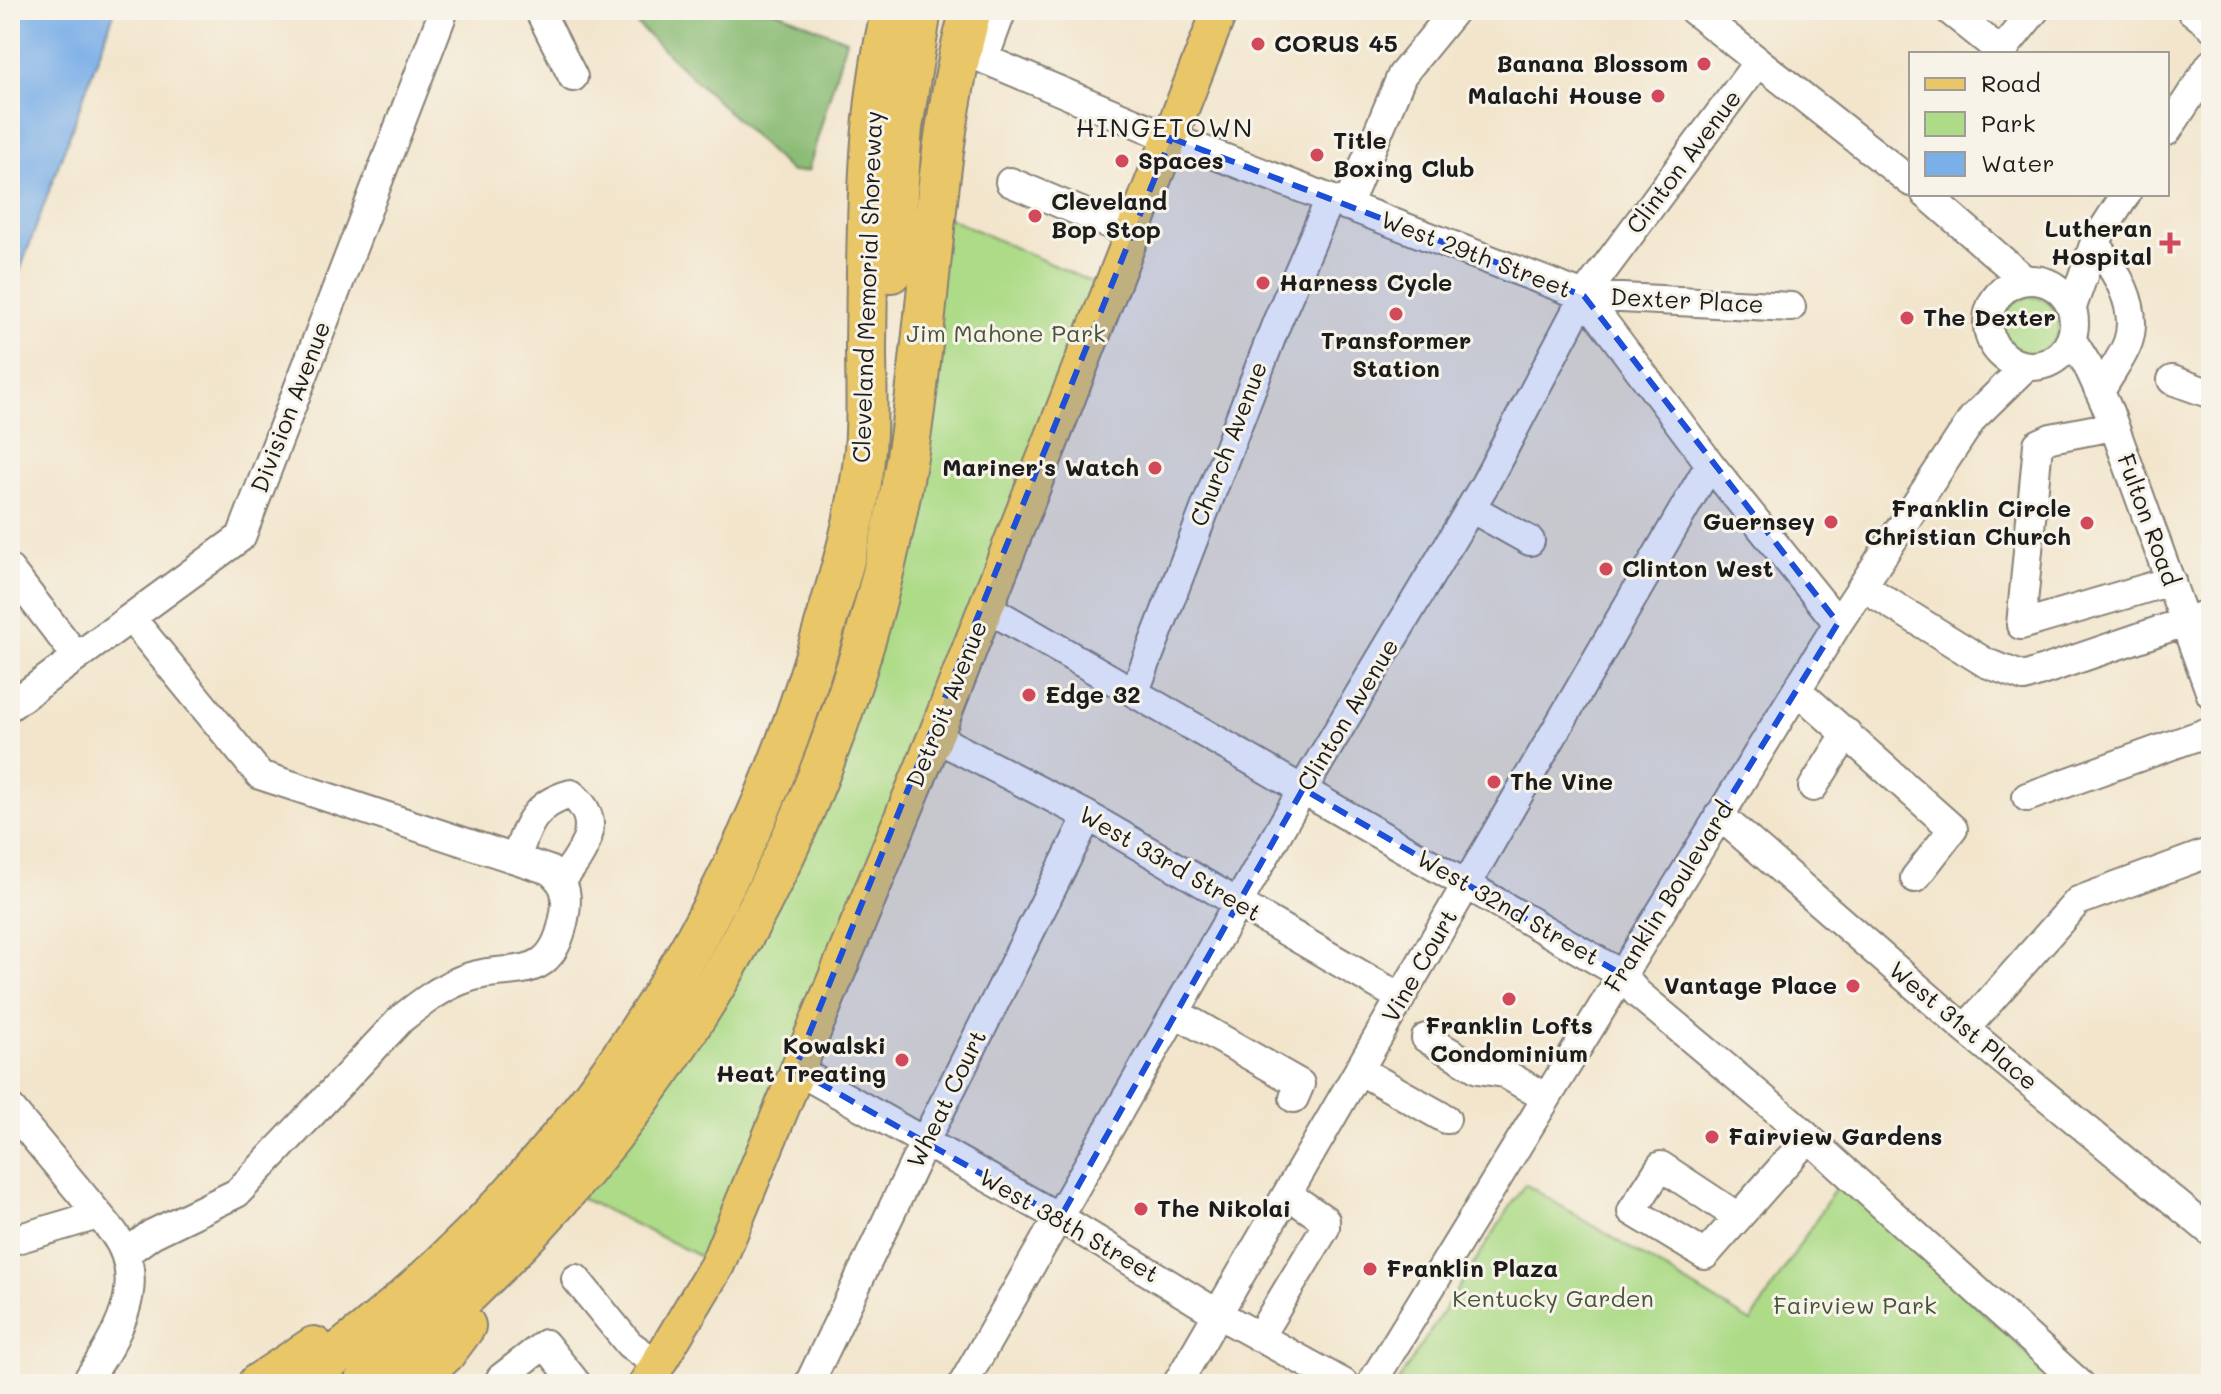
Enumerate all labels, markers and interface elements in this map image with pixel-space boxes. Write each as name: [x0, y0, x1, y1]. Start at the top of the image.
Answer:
place label: CORUS 45: [1274, 27, 1398, 58]
marker: CORUS 45: [1249, 35, 1267, 53]
place label: Banana Blossom: [1496, 47, 1688, 78]
legend: [1909, 52, 2169, 196]
marker: Banana Blossom: [1695, 55, 1713, 73]
text: Road: [1981, 67, 2041, 98]
place label: Malachi House: [1468, 79, 1642, 110]
street label: Clinton Avenue: [1618, 83, 1747, 239]
marker: Malachi House: [1649, 87, 1667, 105]
text: Park: [1981, 107, 2035, 138]
street label: Cleveland Memorial Shoreway: [845, 110, 888, 464]
district label: HINGETOWN: [1076, 110, 1254, 144]
place label: Title Boxing Club: [1333, 124, 1475, 183]
place label: Spaces: [1138, 144, 1224, 175]
marker: Title Boxing Club: [1308, 146, 1326, 164]
text: Water: [1981, 147, 2055, 178]
marker: Spaces: [1113, 152, 1131, 170]
place label: Cleveland Bop Stop: [1051, 185, 1167, 244]
street label: West 29th Street: [1377, 203, 1576, 304]
marker: Cleveland Bop Stop: [1026, 207, 1044, 225]
place label: Lutheran Hospital: [2044, 212, 2152, 271]
marker: Lutheran Hospital: [2159, 232, 2181, 254]
place label: Harness Cycle: [1279, 266, 1452, 297]
marker: Harness Cycle: [1254, 274, 1272, 292]
street label: Dexter Place: [1610, 280, 1764, 319]
place label: The Dexter: [1923, 301, 2056, 332]
marker: Transformer Station: [1387, 305, 1405, 323]
marker: The Dexter: [1898, 309, 1916, 327]
street label: Division Avenue: [243, 316, 337, 497]
park label: Jim Mahone Park: [906, 317, 1106, 348]
place label: Transformer Station: [1321, 324, 1471, 383]
street label: Church Avenue: [1182, 357, 1273, 530]
street label: Fulton Road: [2111, 449, 2188, 590]
place label: Mariner's Watch: [942, 451, 1139, 482]
marker: Mariner's Watch: [1146, 459, 1164, 477]
place label: Franklin Circle Christian Church: [1864, 492, 2071, 551]
place label: Guernsey: [1703, 505, 1815, 536]
marker: Guernsey: [1822, 513, 1840, 531]
marker: Franklin Circle Christian Church: [2078, 514, 2096, 532]
place label: Clinton West: [1622, 552, 1773, 583]
marker: Clinton West: [1597, 560, 1615, 578]
street label: Detroit Avenue: [898, 616, 993, 791]
street label: Clinton Avenue: [1289, 632, 1404, 796]
place label: Edge 32: [1045, 678, 1141, 709]
marker: Edge 32: [1020, 686, 1038, 704]
place label: The Vine: [1510, 765, 1613, 796]
marker: The Vine: [1485, 773, 1503, 791]
street label: Franklin Boulevard: [1597, 795, 1739, 997]
street label: West 33rd Street: [1074, 798, 1267, 927]
street label: West 32nd Street: [1412, 842, 1606, 972]
street label: Vine Court: [1374, 903, 1464, 1027]
street label: West 31st Place: [1883, 953, 2045, 1096]
place label: Vantage Place: [1664, 969, 1837, 1000]
marker: Vantage Place: [1844, 977, 1862, 995]
marker: Franklin Lofts Condominium: [1500, 990, 1518, 1008]
place label: Franklin Lofts Condominium: [1425, 1009, 1593, 1068]
street label: Wheat Court: [899, 1024, 992, 1172]
place label: Kowalski Heat Treating: [716, 1029, 886, 1088]
marker: Kowalski Heat Treating: [893, 1051, 911, 1069]
place label: Fairview Gardens: [1728, 1120, 1942, 1151]
marker: Fairview Gardens: [1703, 1128, 1721, 1146]
street label: West 38th Street: [974, 1161, 1165, 1289]
place label: The Nikolai: [1157, 1192, 1291, 1223]
marker: The Nikolai: [1132, 1200, 1150, 1218]
place label: Franklin Plaza: [1386, 1252, 1558, 1283]
marker: Franklin Plaza: [1361, 1260, 1379, 1278]
park label: Kentucky Garden: [1452, 1282, 1654, 1313]
park label: Fairview Park: [1773, 1289, 1937, 1320]

